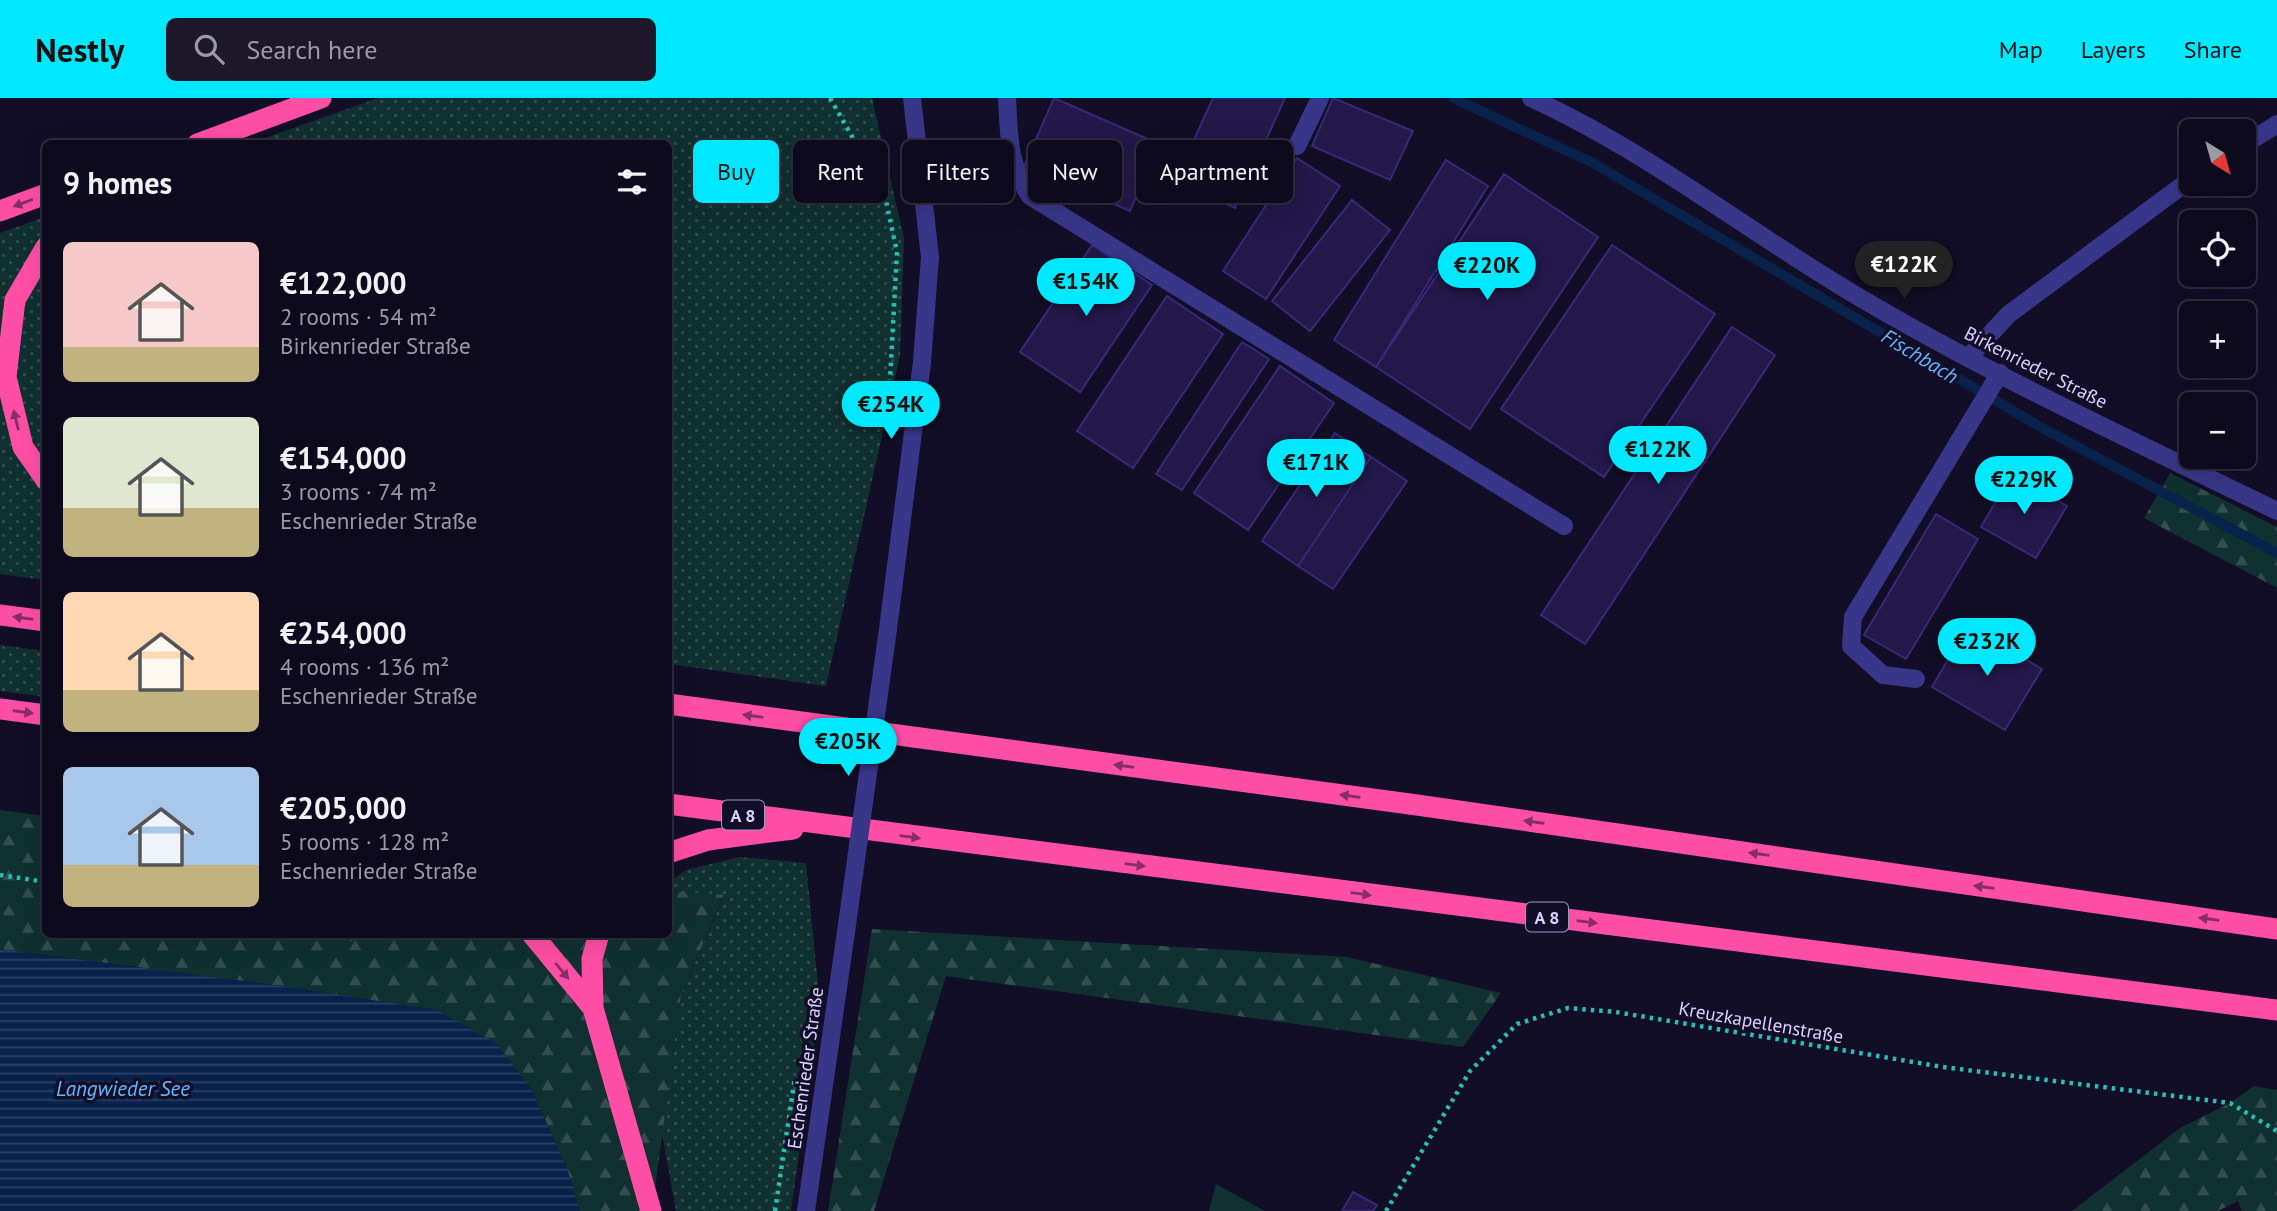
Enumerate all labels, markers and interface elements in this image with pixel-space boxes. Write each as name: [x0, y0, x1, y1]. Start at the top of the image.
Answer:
search box: [166, 18, 656, 81]
text: Nestly: [35, 28, 124, 71]
icon: search: [190, 30, 228, 68]
text: Search here: [246, 33, 378, 66]
text: Map: [1999, 34, 2043, 65]
text: Layers: [2081, 34, 2146, 65]
text: Share: [2184, 34, 2242, 65]
north arrow: [2179, 119, 2256, 196]
map controls: [2179, 119, 2256, 469]
chip: Buy: [693, 140, 779, 203]
chip: Rent: [793, 140, 888, 203]
chip: Filters: [902, 140, 1014, 203]
chip: New: [1028, 140, 1122, 203]
chip: Apartment: [1136, 140, 1293, 203]
text: 9 homes: [63, 163, 172, 202]
icon: filters: [613, 163, 651, 201]
one-way arrow: [12, 197, 33, 208]
button: locate: [2179, 210, 2256, 287]
pin: €220K: [1438, 242, 1536, 302]
pin: €122K: [1855, 242, 1953, 301]
text: €122K: [1871, 249, 1937, 278]
text: €220K: [1454, 250, 1520, 279]
pin: €154K: [1037, 258, 1135, 318]
text: €122,000: [280, 263, 407, 302]
text: €154K: [1053, 266, 1119, 295]
icon: home: [119, 270, 203, 354]
button: +: [2179, 301, 2256, 378]
text: 2 rooms · 54 m²: [280, 302, 437, 331]
street label: Birkenrieder Straße: [1960, 321, 2112, 413]
water label: Fischbach: [1877, 322, 1963, 390]
text: Birkenrieder Straße: [280, 331, 471, 360]
pin: €254K: [842, 382, 940, 441]
text: €254K: [858, 389, 924, 418]
button: −: [2179, 392, 2256, 469]
one-way arrow: [10, 409, 21, 431]
pin: €122K: [1609, 426, 1707, 486]
text: €122K: [1625, 434, 1691, 463]
text: €154,000: [280, 438, 407, 477]
pin: €171K: [1267, 440, 1365, 499]
icon: home: [119, 445, 203, 529]
text: €171K: [1283, 447, 1349, 476]
pin: €229K: [1975, 456, 2073, 516]
text: €229K: [1991, 464, 2057, 493]
text: 3 rooms · 74 m²: [280, 477, 437, 506]
text: Eschenrieder Straße: [280, 506, 477, 535]
one-way arrow: [12, 612, 34, 623]
text: €254,000: [280, 613, 407, 652]
pin: €232K: [1938, 618, 2036, 678]
icon: home: [119, 620, 203, 704]
text: €232K: [1954, 626, 2020, 655]
text: 4 rooms · 136 m²: [280, 652, 449, 681]
text: Eschenrieder Straße: [280, 681, 477, 710]
one-way arrow: [12, 707, 34, 718]
one-way arrow: [742, 710, 764, 721]
pin: €205K: [799, 718, 897, 778]
text: €205K: [815, 726, 881, 755]
one-way arrow: [1113, 760, 1135, 771]
text: €205,000: [280, 788, 407, 827]
one-way arrow: [1339, 790, 1361, 801]
icon: home: [119, 795, 203, 879]
road number: A 8: [722, 800, 764, 830]
one-way arrow: [1523, 816, 1545, 827]
text: 5 rooms · 128 m²: [280, 827, 449, 856]
one-way arrow: [899, 831, 921, 842]
one-way arrow: [1748, 849, 1770, 860]
text: Eschenrieder Straße: [280, 856, 477, 885]
one-way arrow: [1125, 860, 1147, 871]
one-way arrow: [1973, 881, 1995, 892]
one-way arrow: [1350, 888, 1372, 899]
road number: A 8: [1526, 902, 1568, 932]
one-way arrow: [2198, 914, 2220, 925]
one-way arrow: [1576, 917, 1598, 928]
one-way arrow: [555, 962, 570, 980]
street label: Eschenrieder Straße: [782, 986, 828, 1150]
street label: Kreuzkapellenstraße: [1677, 996, 1845, 1048]
water label: Langwieder See: [56, 1075, 190, 1102]

